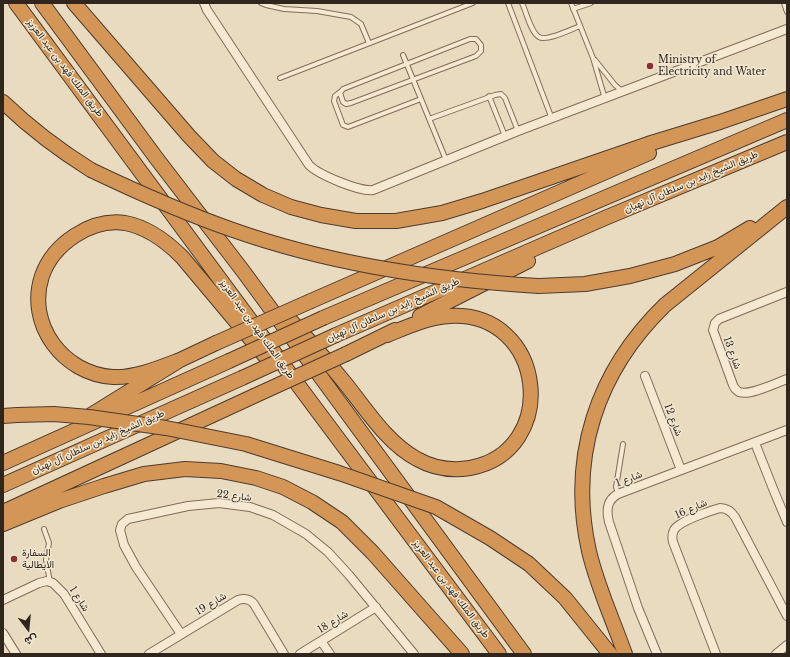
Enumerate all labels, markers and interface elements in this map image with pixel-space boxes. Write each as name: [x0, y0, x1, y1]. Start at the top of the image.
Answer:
street label: طريق الملك فهد بن عبد العزيز: [24, 17, 106, 119]
place label: Ministry of Electricity and Water: [658, 54, 766, 78]
marker: Ministry of Electricity and Water: [645, 61, 655, 71]
street label: طريق الشيخ زايد بن سلطان آل نهيان: [622, 148, 760, 216]
street label: طريق الشيخ زايد بن سلطان آل نهيان: [325, 275, 461, 345]
street label: طريق الملك فهد بن عبد العزيز: [217, 277, 297, 381]
street label: شارع 13: [721, 335, 743, 371]
street label: شارع 12: [661, 402, 685, 438]
street label: طريق الشيخ زايد بن سلطان آل نهيان: [30, 407, 166, 477]
street label: شارع 1: [614, 468, 644, 490]
street label: شارع 22: [216, 488, 252, 504]
street label: شارع 16: [673, 497, 709, 521]
street label: طريق الملك فهد بن عبد العزيز: [410, 538, 492, 640]
place label: السفارة الايطالية: [22, 547, 54, 570]
marker: السفارة الايطالية: [9, 554, 19, 564]
street label: شارع 1: [66, 584, 92, 614]
street label: شارع 19: [193, 590, 229, 618]
street label: شارع 18: [316, 608, 350, 636]
north arrow: [8, 609, 48, 649]
text: ش: [23, 632, 40, 649]

